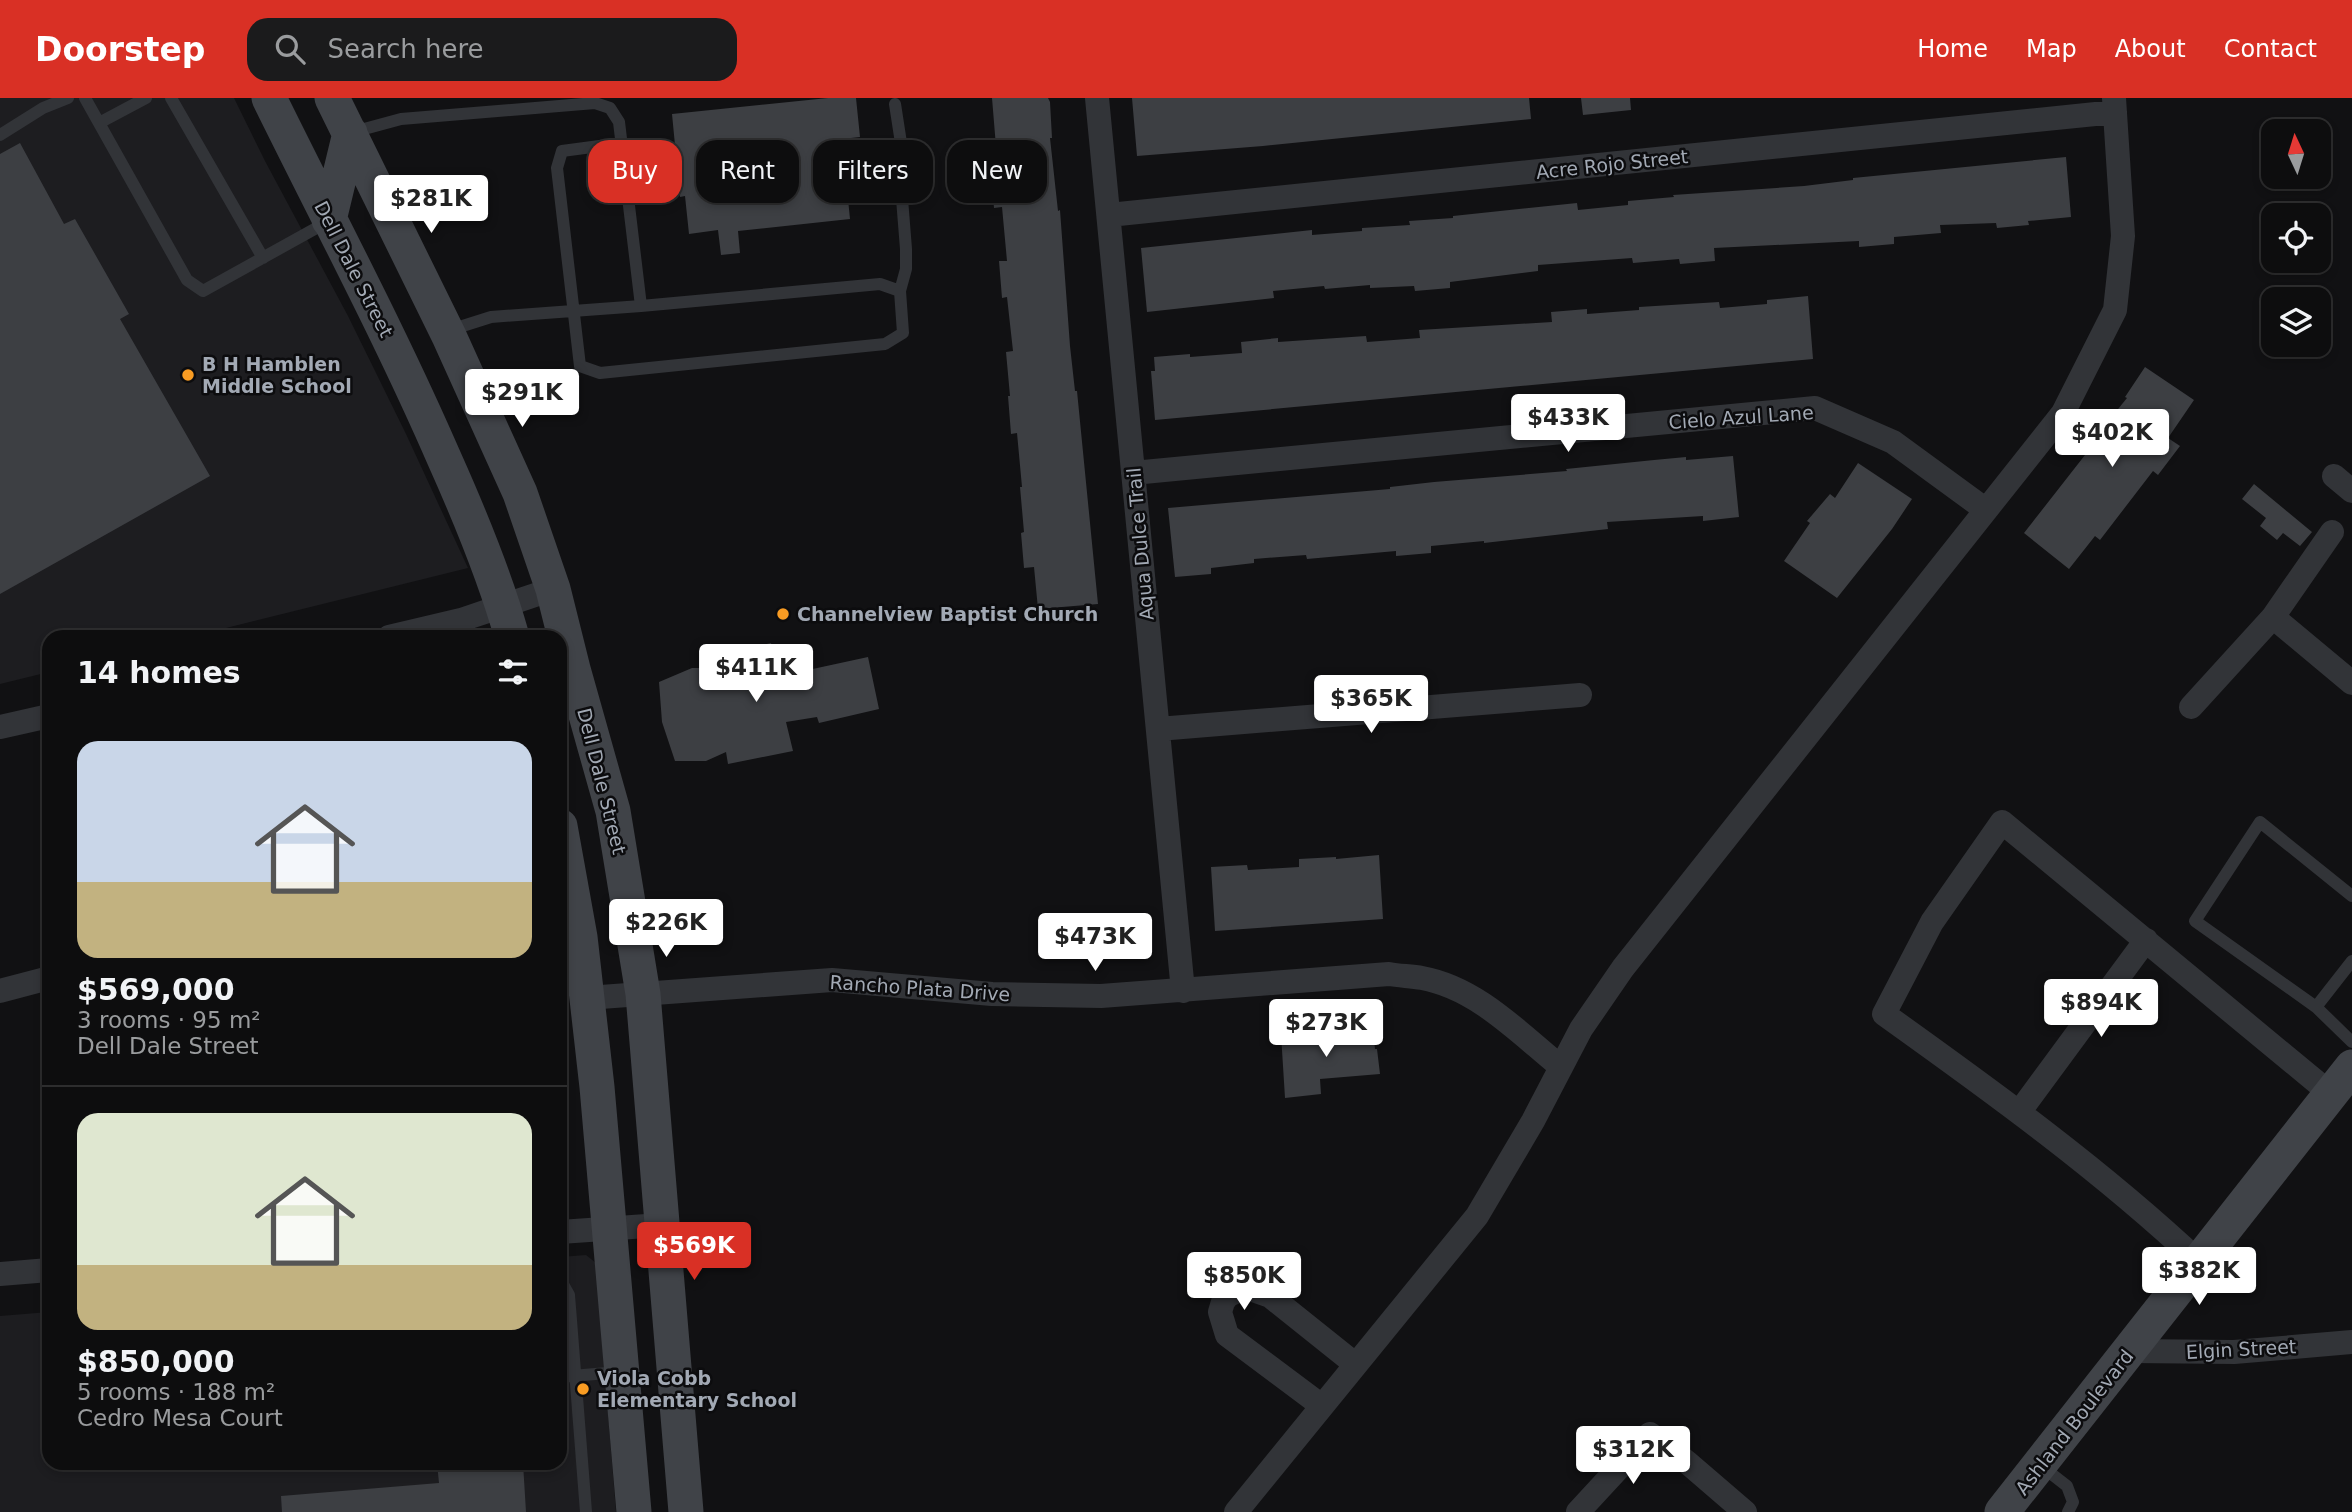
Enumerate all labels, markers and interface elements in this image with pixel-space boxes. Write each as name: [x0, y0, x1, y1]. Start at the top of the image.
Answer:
search box: [247, 18, 737, 81]
text: Doorstep: [35, 30, 205, 69]
icon: search: [271, 30, 309, 68]
text: Search here: [327, 34, 484, 64]
text: Home: [1917, 35, 1988, 63]
text: Map: [2026, 35, 2077, 63]
text: About: [2115, 35, 2186, 63]
text: Contact: [2224, 35, 2317, 63]
north arrow: [2261, 119, 2331, 189]
map controls: [2261, 119, 2331, 357]
chip: Buy: [588, 140, 682, 203]
chip: Rent: [696, 140, 799, 203]
chip: Filters: [813, 140, 933, 203]
chip: New: [947, 140, 1047, 203]
street label: Acre Rojo Street: [1535, 145, 1689, 183]
pin: $281K: [382, 176, 480, 235]
text: $281K: [390, 185, 472, 211]
street label: Dell Dale Street: [310, 197, 398, 341]
button: locate: [2261, 203, 2331, 273]
button: layers: [2261, 287, 2331, 357]
place label: B H Hamblen Middle School: [202, 353, 352, 397]
marker: B H Hamblen Middle School: [180, 367, 196, 383]
pin: $291K: [473, 370, 571, 429]
text: $291K: [481, 379, 563, 405]
pin: $433K: [1519, 394, 1617, 454]
street label: Cielo Azul Lane: [1668, 401, 1814, 433]
text: $433K: [1527, 404, 1609, 430]
pin: $402K: [2063, 410, 2161, 469]
text: $402K: [2071, 419, 2153, 445]
street label: Aqua Dulce Trail: [1122, 467, 1158, 621]
place label: Channelview Baptist Church: [797, 603, 1098, 625]
marker: Channelview Baptist Church: [775, 606, 791, 622]
pin: $411K: [707, 644, 805, 704]
icon: filters: [494, 653, 532, 691]
text: $411K: [715, 654, 797, 680]
text: 14 homes: [77, 655, 241, 690]
pin: $365K: [1322, 676, 1420, 735]
text: $365K: [1330, 685, 1412, 711]
street label: Dell Dale Street: [573, 706, 631, 856]
icon: home: [242, 786, 368, 912]
pin: $226K: [617, 900, 715, 959]
text: $226K: [625, 909, 707, 935]
pin: $473K: [1046, 914, 1144, 973]
text: $473K: [1054, 923, 1136, 949]
street label: Rancho Plata Drive: [829, 971, 1011, 1005]
text: $569,000: [77, 972, 235, 1007]
pin: $894K: [2052, 979, 2150, 1039]
text: $894K: [2060, 989, 2142, 1015]
pin: $273K: [1277, 1000, 1375, 1059]
text: 3 rooms · 95 m²: [77, 1007, 261, 1033]
text: $273K: [1285, 1009, 1367, 1035]
text: Dell Dale Street: [77, 1033, 259, 1059]
icon: home: [242, 1158, 368, 1284]
pin: $569K: [645, 1222, 743, 1282]
text: $569K: [653, 1232, 735, 1258]
pin: $382K: [2150, 1248, 2248, 1307]
pin: $850K: [1195, 1252, 1293, 1312]
text: $382K: [2158, 1257, 2240, 1283]
text: $850K: [1203, 1262, 1285, 1288]
street label: Elgin Street: [2185, 1335, 2297, 1363]
text: $850,000: [77, 1344, 235, 1379]
street label: Ashland Boulevard: [2011, 1345, 2137, 1499]
place label: Viola Cobb Elementary School: [597, 1367, 797, 1411]
text: 5 rooms · 188 m²: [77, 1379, 275, 1405]
marker: Viola Cobb Elementary School: [575, 1381, 591, 1397]
text: Cedro Mesa Court: [77, 1405, 283, 1431]
pin: $312K: [1584, 1426, 1682, 1486]
text: $312K: [1592, 1436, 1674, 1462]

